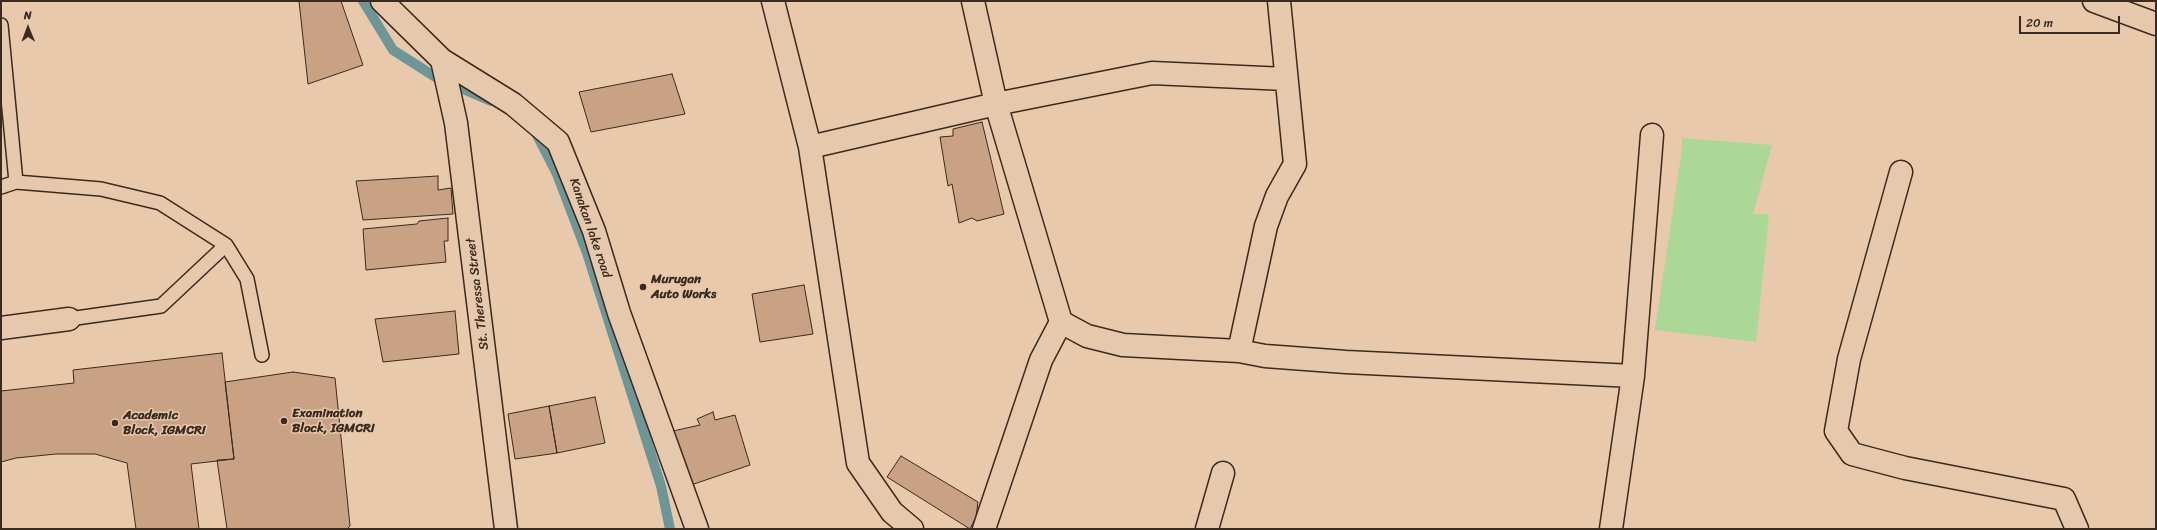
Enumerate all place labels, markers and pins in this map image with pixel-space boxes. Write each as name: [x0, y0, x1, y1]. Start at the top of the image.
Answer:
place label: Murugan Auto Works: [651, 272, 716, 303]
marker: Murugan Auto Works: [638, 282, 648, 292]
place label: Examination Block, IGMCRI: [292, 406, 375, 437]
place label: Academic Block, IGMCRI: [123, 408, 206, 439]
marker: Examination Block, IGMCRI: [279, 416, 289, 426]
marker: Academic Block, IGMCRI: [110, 418, 120, 428]

